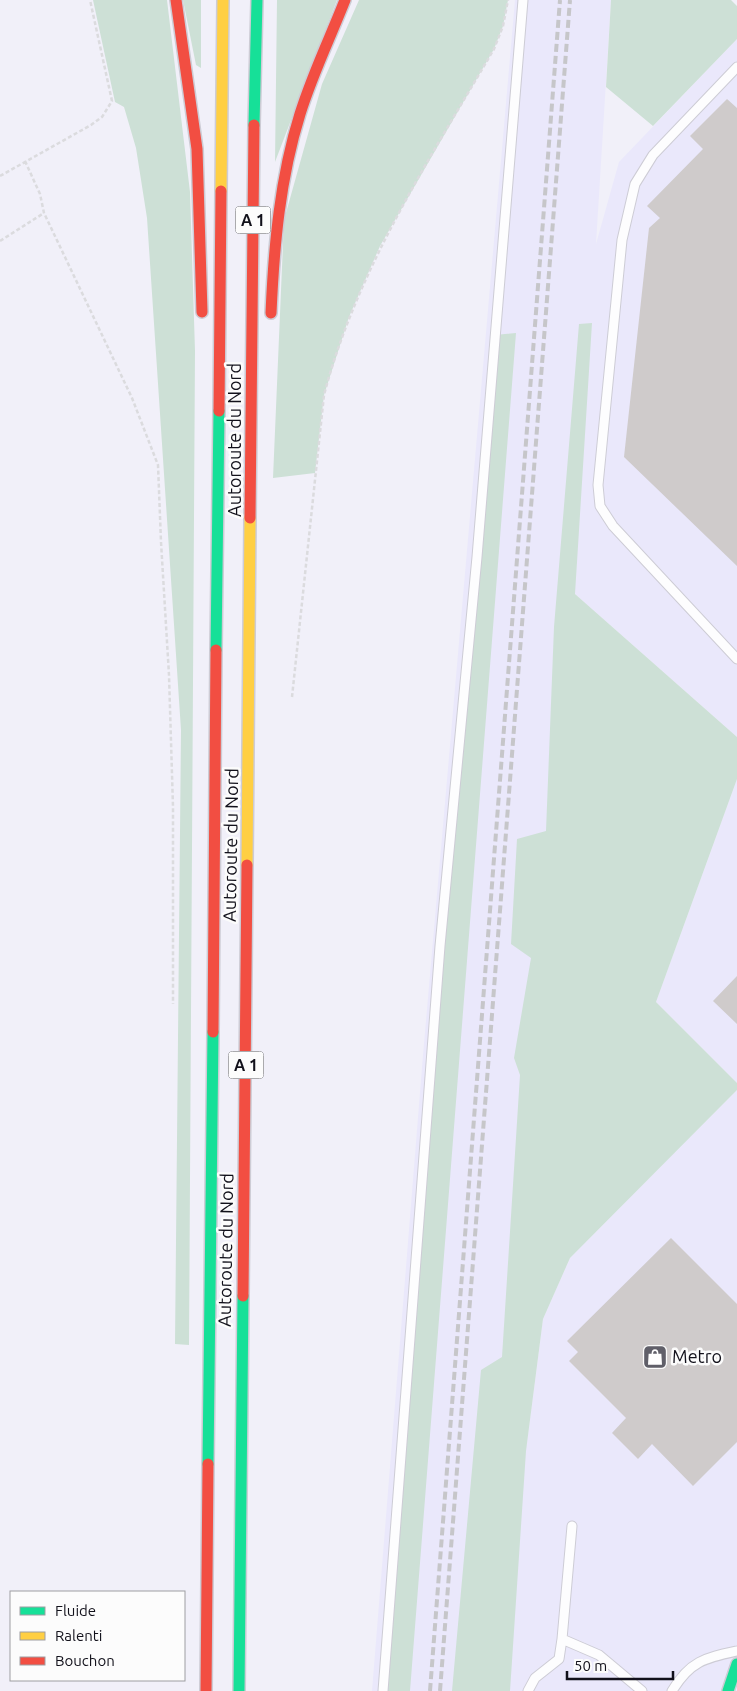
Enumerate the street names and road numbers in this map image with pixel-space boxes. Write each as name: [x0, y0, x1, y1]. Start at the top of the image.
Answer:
road number: A 1: [236, 206, 270, 234]
street label: Autoroute du Nord: [224, 363, 244, 517]
street label: Autoroute du Nord: [219, 768, 241, 922]
road number: A 1: [228, 1052, 264, 1078]
street label: Autoroute du Nord: [214, 1173, 236, 1327]

